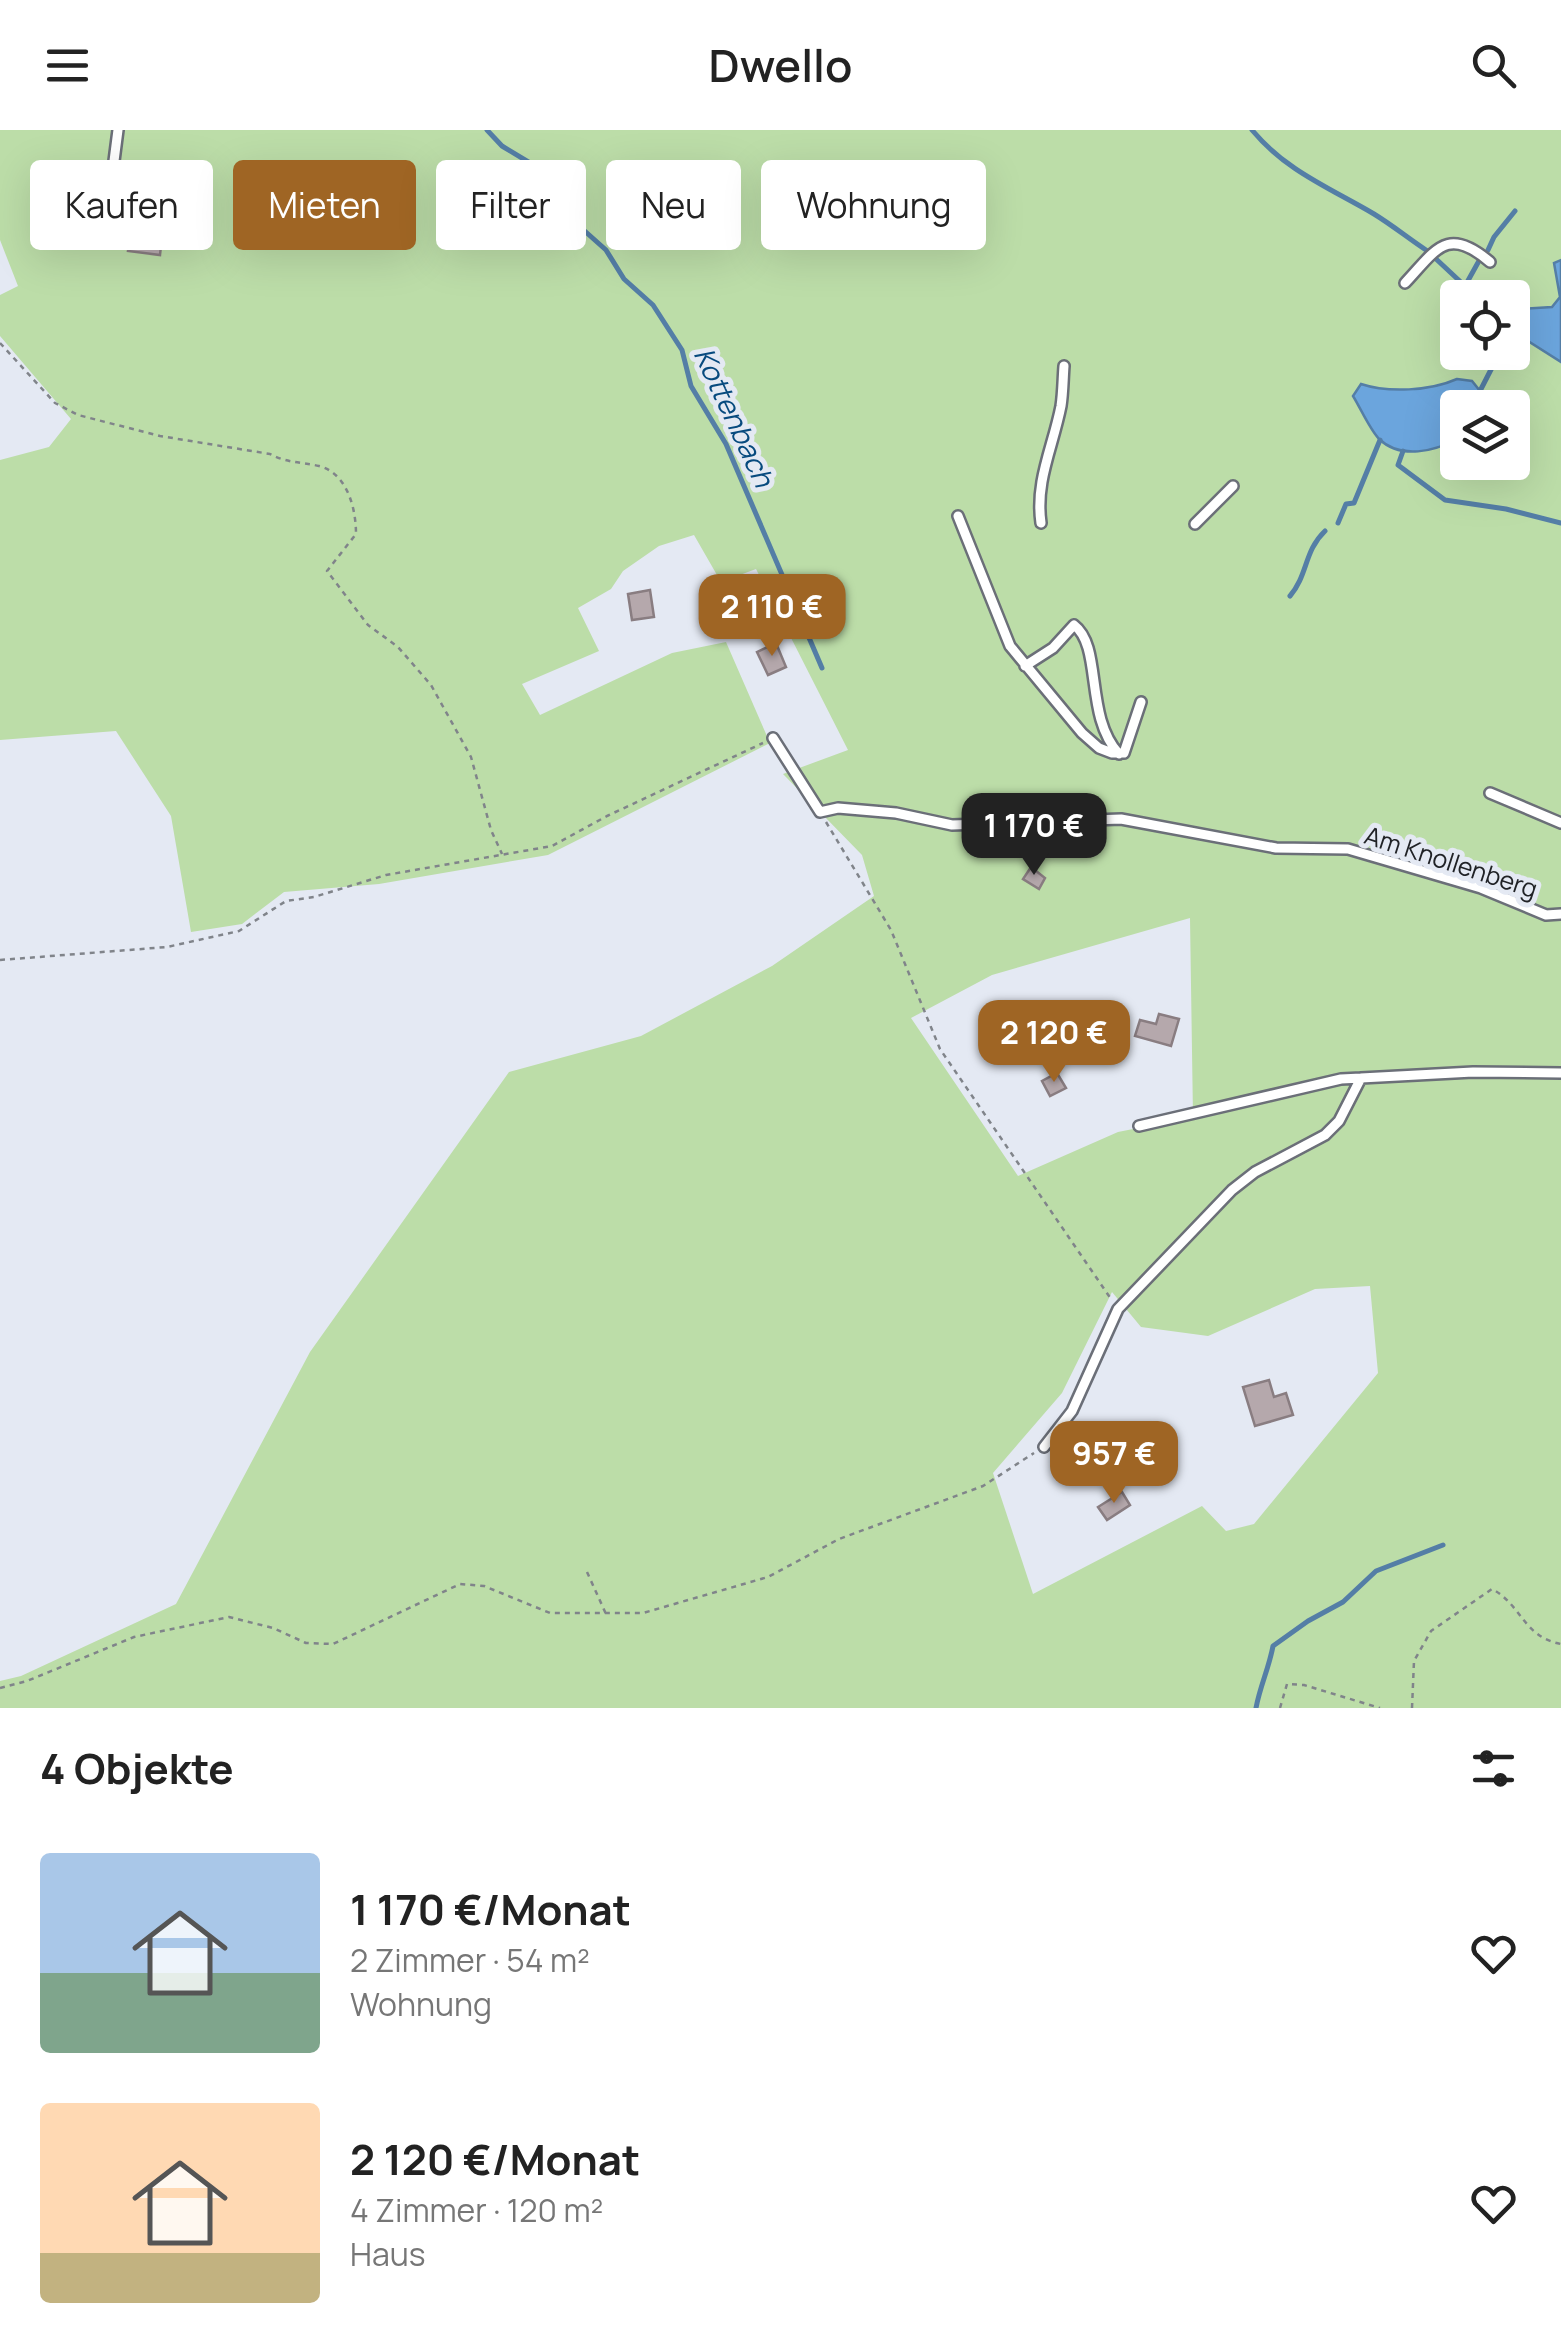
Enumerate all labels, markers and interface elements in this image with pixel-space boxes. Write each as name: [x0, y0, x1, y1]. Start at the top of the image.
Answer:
text: Dwello: [709, 34, 852, 96]
icon: menu: [40, 38, 95, 93]
icon: search: [1466, 38, 1521, 93]
chip: Kaufen: [30, 160, 213, 250]
chip: Mieten: [233, 160, 416, 250]
chip: Filter: [436, 160, 586, 250]
chip: Neu: [606, 160, 741, 250]
chip: Wohnung: [761, 160, 986, 250]
map controls: [1440, 280, 1530, 480]
button: locate: [1440, 280, 1530, 370]
water label: Kottenbach: [686, 341, 784, 494]
button: layers: [1440, 390, 1530, 480]
pin: 2 110 €: [680, 574, 864, 659]
text: 2 110 €: [721, 584, 823, 628]
pin: 1 170 €: [942, 793, 1126, 878]
text: 1 170 €: [984, 803, 1084, 847]
street label: Am Knollenberg: [1360, 817, 1542, 906]
pin: 2 120 €: [962, 1000, 1146, 1085]
text: 2 120 €: [1000, 1010, 1108, 1054]
pin: 957 €: [1044, 1421, 1184, 1506]
text: 957 €: [1072, 1431, 1156, 1475]
text: 4 Objekte: [40, 1739, 234, 1797]
icon: filters: [1466, 1741, 1521, 1796]
text: 1 170 €/Monat: [350, 1880, 631, 1938]
icon: home: [120, 1893, 240, 2013]
icon: heart: [1466, 1926, 1521, 1981]
text: 2 Zimmer · 54 m²: [350, 1938, 590, 1982]
text: Wohnung: [350, 1982, 492, 2026]
text: 2 120 €/Monat: [350, 2130, 640, 2188]
icon: home: [120, 2143, 240, 2263]
icon: heart: [1466, 2176, 1521, 2231]
text: 4 Zimmer · 120 m²: [350, 2188, 603, 2232]
text: Haus: [350, 2232, 426, 2276]

